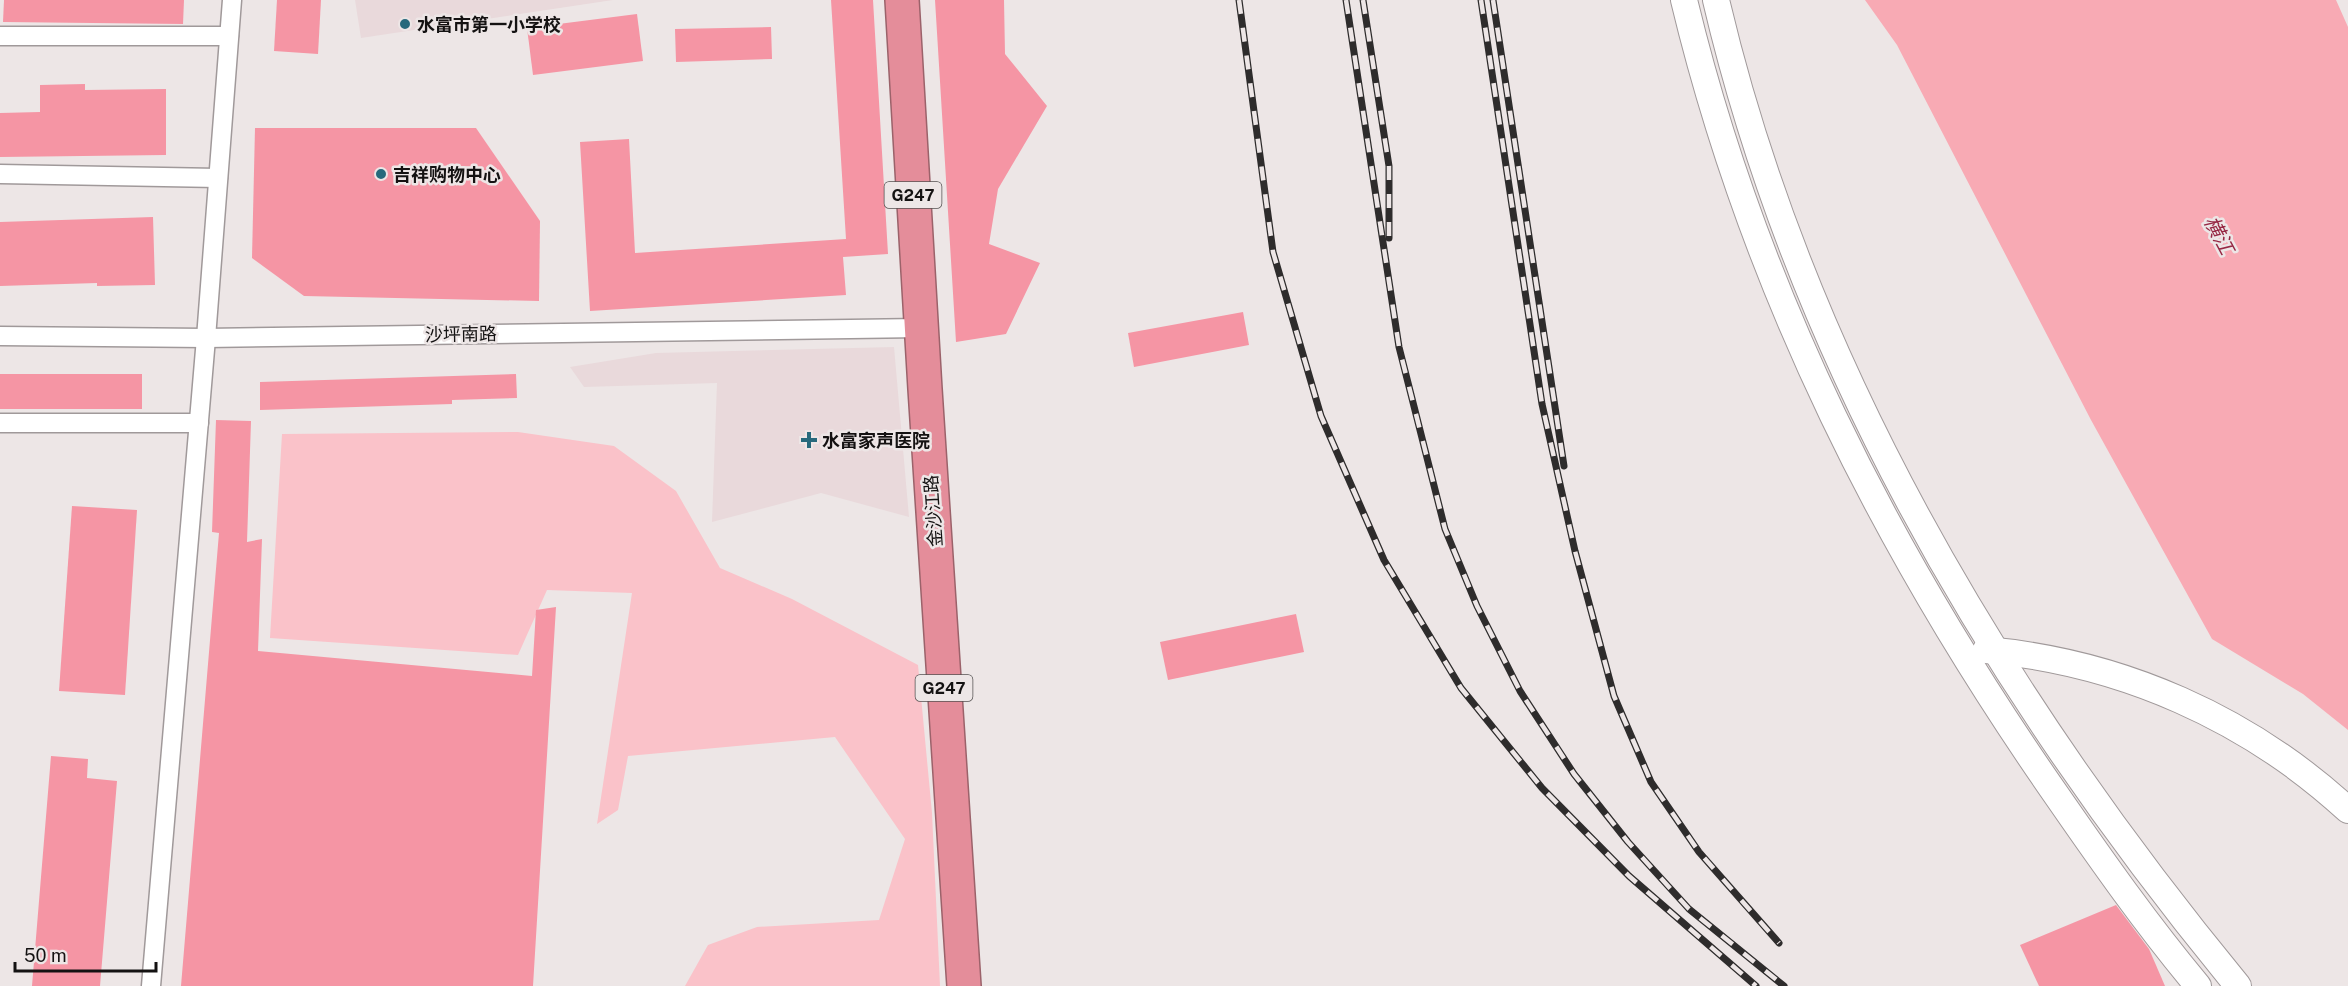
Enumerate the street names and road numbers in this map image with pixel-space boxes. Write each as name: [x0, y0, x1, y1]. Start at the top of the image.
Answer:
road number: G247: [884, 182, 942, 208]
street label: 沙坪南路: [425, 323, 497, 345]
street label: 金沙江路: [920, 474, 946, 548]
road number: G247: [916, 675, 972, 701]

